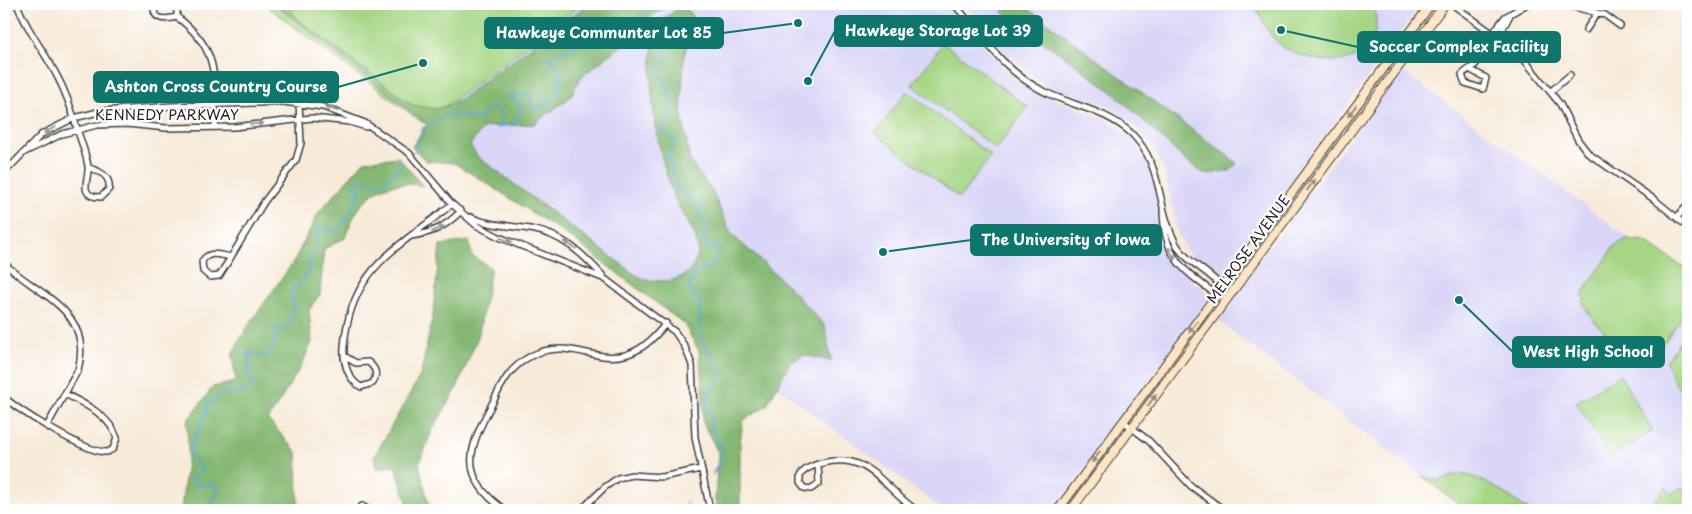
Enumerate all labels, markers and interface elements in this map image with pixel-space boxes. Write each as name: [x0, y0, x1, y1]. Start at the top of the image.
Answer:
callout: Hawkeye Storage Lot 39: [835, 16, 1042, 46]
callout: Hawkeye Communter Lot 85: [485, 18, 723, 48]
text: Hawkeye Storage Lot 39: [845, 18, 1031, 41]
text: Hawkeye Communter Lot 85: [496, 20, 712, 43]
callout: Soccer Complex Facility: [1358, 32, 1560, 62]
text: Soccer Complex Facility: [1369, 34, 1549, 57]
callout: Ashton Cross Country Course: [94, 72, 338, 102]
text: Ashton Cross Country Course: [105, 74, 327, 97]
street label: KENNEDY PARKWAY: [95, 104, 239, 125]
one-way arrow: [1346, 104, 1357, 117]
one-way arrow: [323, 105, 338, 113]
one-way arrow: [249, 120, 265, 128]
one-way arrow: [44, 125, 57, 134]
one-way arrow: [1306, 178, 1316, 192]
street label: MELROSE AVENUE: [1201, 190, 1295, 308]
one-way arrow: [431, 225, 446, 233]
callout: The University of Iowa: [971, 225, 1161, 255]
text: The University of Iowa: [981, 227, 1151, 250]
one-way arrow: [499, 236, 514, 244]
one-way arrow: [563, 240, 577, 250]
one-way arrow: [1169, 247, 1177, 261]
one-way arrow: [1188, 320, 1198, 334]
callout: West High School: [1513, 337, 1664, 367]
text: West High School: [1523, 339, 1653, 362]
one-way arrow: [1147, 393, 1157, 407]
one-way arrow: [1091, 450, 1102, 463]

